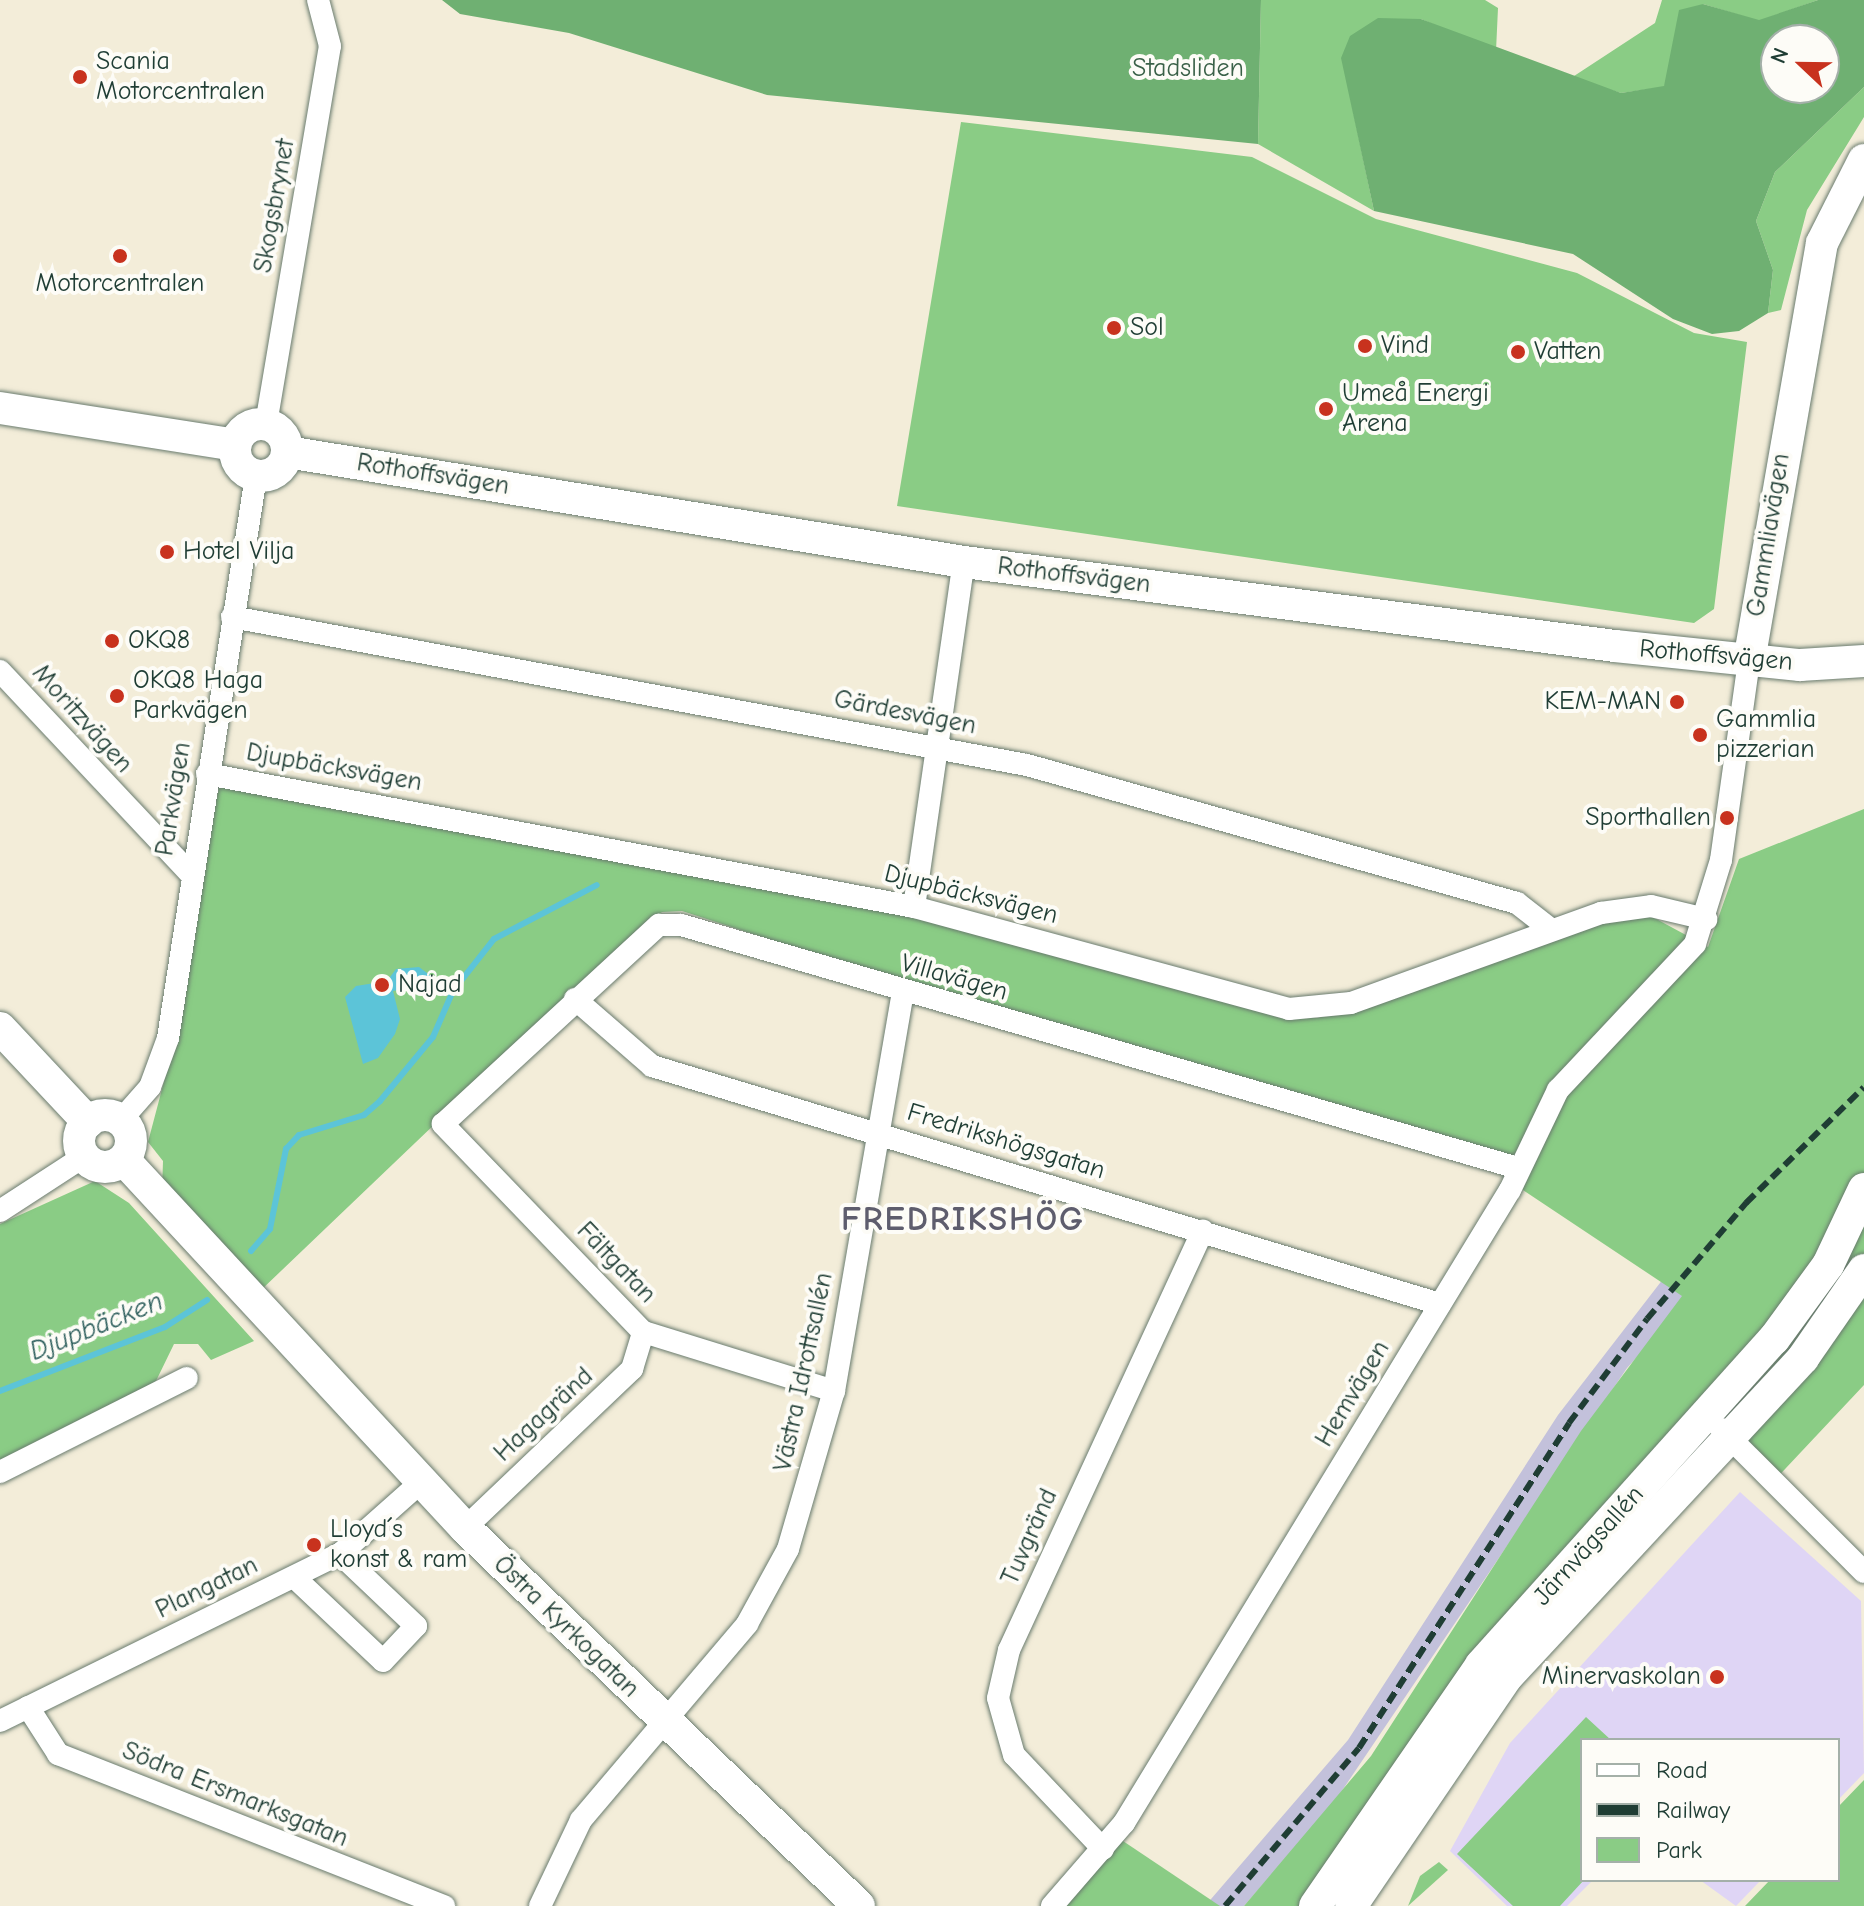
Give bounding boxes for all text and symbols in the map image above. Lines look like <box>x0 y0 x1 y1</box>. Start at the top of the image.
north arrow <box>1760 24 1840 104</box>
text: N <box>1765 44 1794 67</box>
place label: Scania Motorcentralen <box>96 46 265 108</box>
park label: Stadsliden <box>1132 53 1244 85</box>
marker: Scania Motorcentralen <box>71 68 89 86</box>
street label: Skogsbrynet <box>248 137 302 275</box>
marker: Motorcentralen <box>111 247 129 265</box>
place label: Motorcentralen <box>36 268 204 300</box>
place label: Sol <box>1130 312 1164 344</box>
marker: Sol <box>1105 319 1123 337</box>
place label: Vind <box>1381 330 1429 362</box>
place label: Vatten <box>1534 336 1601 368</box>
marker: Vind <box>1356 337 1374 355</box>
marker: Vatten <box>1509 343 1527 361</box>
place label: Umeå Energi Arena <box>1342 378 1489 440</box>
marker: Umeå Energi Arena <box>1317 400 1335 418</box>
street label: Rothoffsvägen <box>355 448 511 502</box>
street label: Gammliavägen <box>1741 451 1797 619</box>
place label: Hotel Vilja <box>183 536 294 568</box>
marker: Hotel Vilja <box>158 543 176 561</box>
street label: Rothoffsvägen <box>996 551 1152 601</box>
place label: OKQ8 <box>128 625 190 657</box>
marker: OKQ8 <box>103 632 121 650</box>
street label: Rothoffsvägen <box>1638 634 1794 678</box>
street label: Moritzvägen <box>25 658 139 780</box>
place label: OKQ8 Haga Parkvägen <box>133 665 263 726</box>
street label: Gärdesvägen <box>831 684 979 742</box>
place label: KEM-MAN <box>1545 686 1661 718</box>
marker: OKQ8 Haga Parkvägen <box>108 687 126 705</box>
marker: KEM-MAN <box>1668 693 1686 711</box>
place label: Gammlia pizzerian <box>1716 704 1816 766</box>
marker: Gammlia pizzerian <box>1691 726 1709 744</box>
street label: Djupbäcksvägen <box>244 737 424 799</box>
street label: Parkvägen <box>150 740 198 858</box>
place label: Sporthallen <box>1585 802 1711 834</box>
marker: Sporthallen <box>1718 809 1736 827</box>
street label: Djupbäcksvägen <box>881 858 1061 932</box>
street label: Villavägen <box>897 948 1011 1008</box>
place label: Najad <box>398 969 462 1001</box>
marker: Najad <box>373 976 391 994</box>
street label: Fredrikshögsgatan <box>903 1097 1109 1187</box>
district label: FREDRIKSHÖG <box>841 1200 1085 1240</box>
street label: Fältgatan <box>570 1216 662 1310</box>
street label: Västra Idrottsallén <box>768 1270 840 1474</box>
water label: Djupbäcken <box>24 1284 168 1368</box>
street label: Hemvägen <box>1309 1335 1397 1453</box>
street label: Hagagränd <box>488 1361 600 1469</box>
street label: Järnvägsallén <box>1527 1480 1651 1612</box>
street label: Tuvgränd <box>995 1484 1065 1590</box>
place label: Lloyd´s konst & ram <box>330 1514 467 1576</box>
marker: Lloyd´s konst & ram <box>305 1536 323 1554</box>
street label: Östra Kyrkogatan <box>487 1549 645 1705</box>
street label: Plangatan <box>151 1550 263 1626</box>
place label: Minervaskolan <box>1542 1661 1701 1693</box>
marker: Minervaskolan <box>1708 1668 1726 1686</box>
street label: Södra Ersmarksgatan <box>117 1735 353 1855</box>
legend <box>1580 1738 1840 1882</box>
text: Road <box>1656 1756 1708 1784</box>
text: Railway <box>1656 1796 1730 1824</box>
text: Park <box>1656 1836 1702 1864</box>

